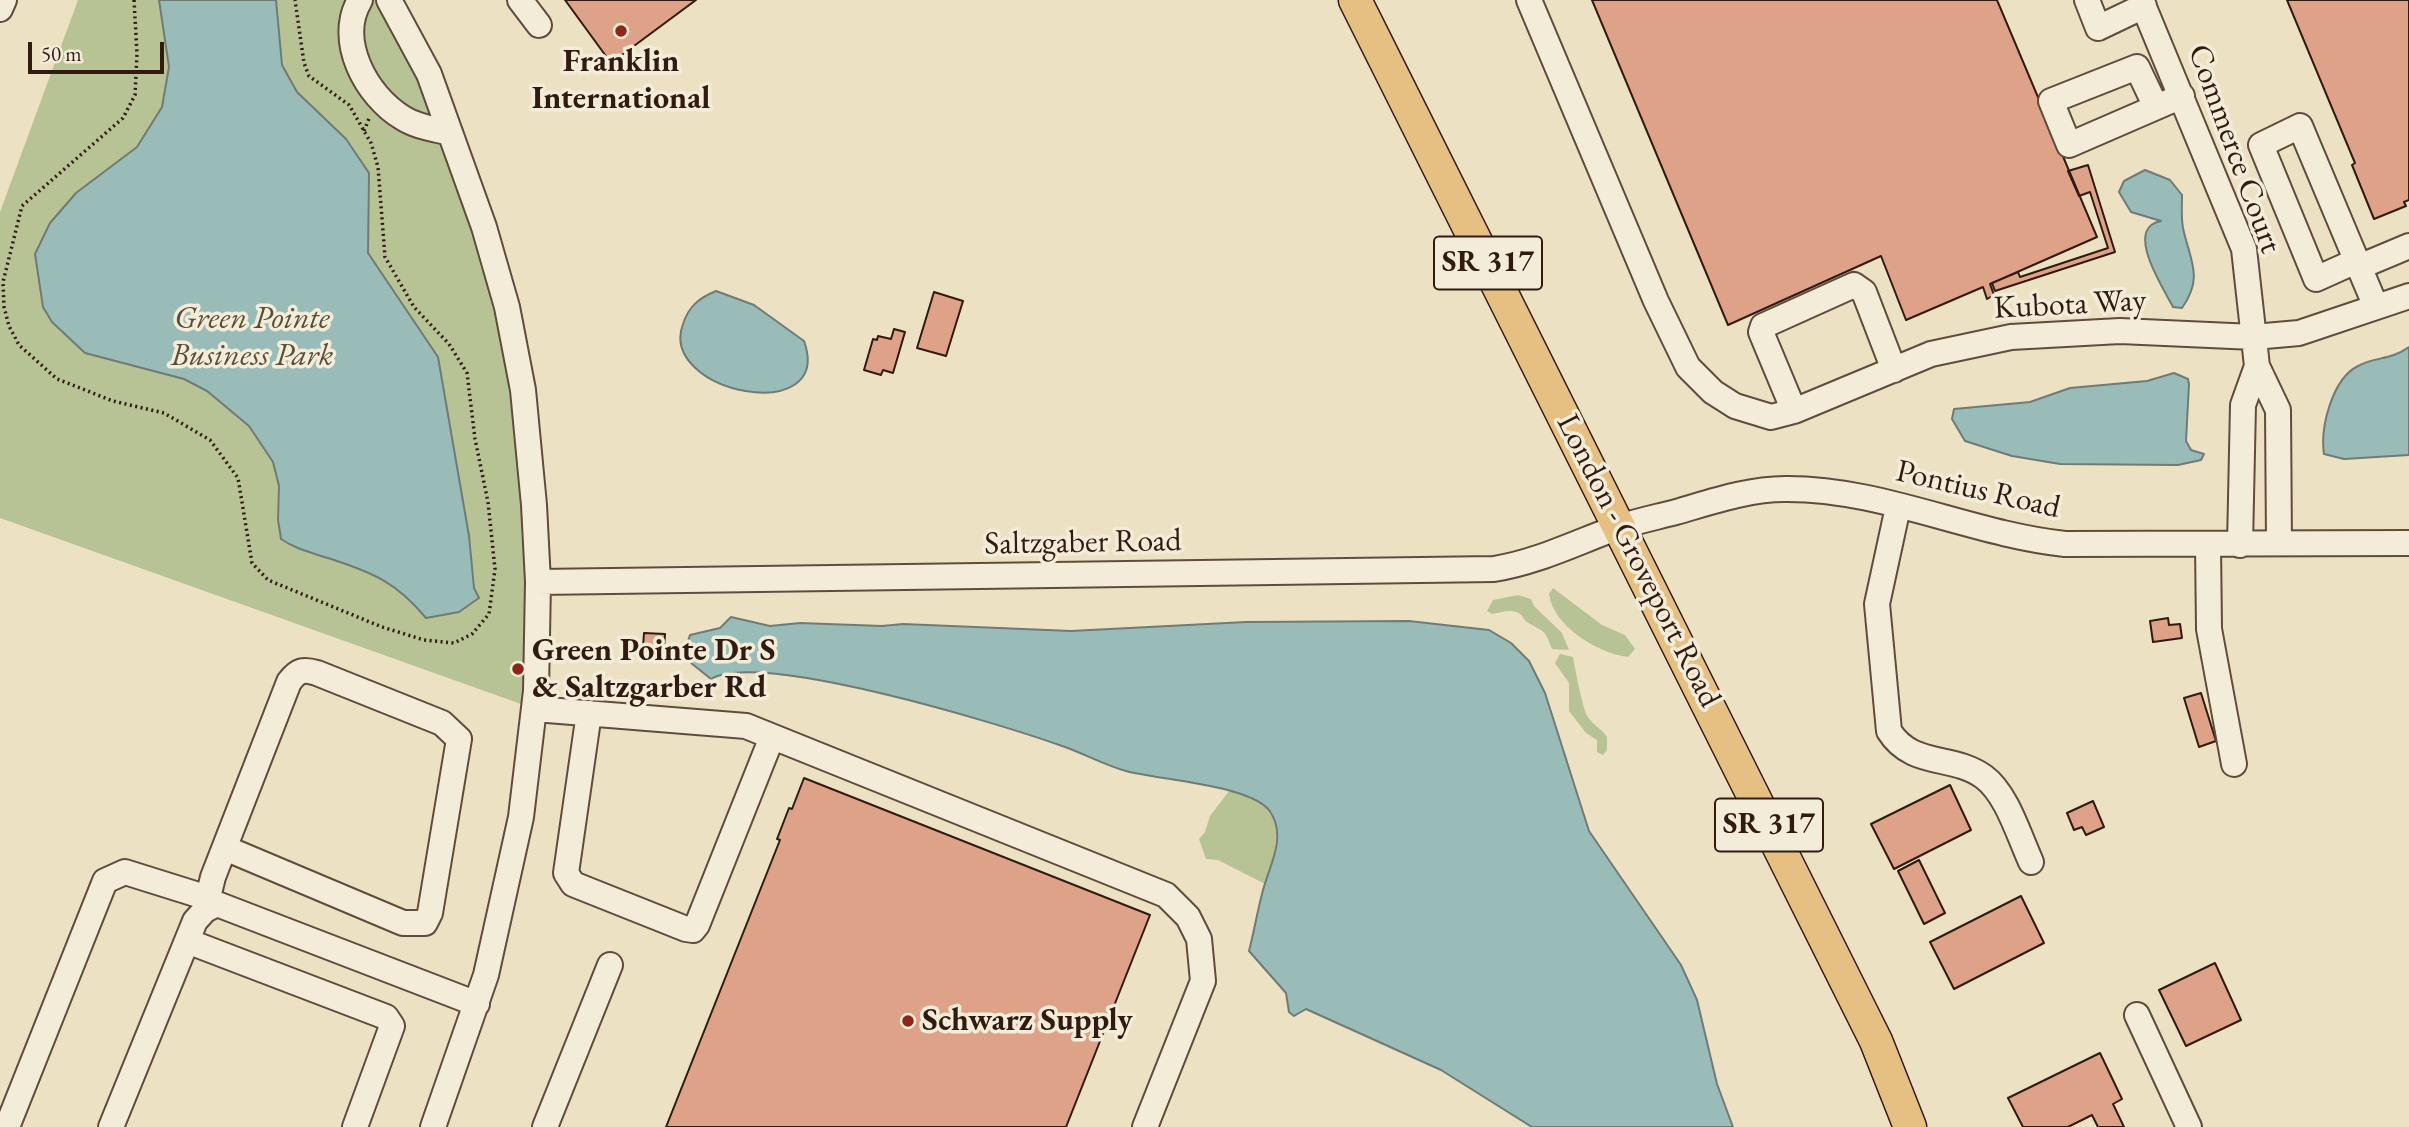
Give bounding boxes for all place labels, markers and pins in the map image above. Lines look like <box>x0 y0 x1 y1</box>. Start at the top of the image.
marker: Franklin International <box>613 23 629 39</box>
place label: Franklin International <box>532 43 710 118</box>
place label: Green Pointe Dr S & Saltzgarber Rd <box>532 632 775 707</box>
marker: Green Pointe Dr S & Saltzgarber Rd <box>510 661 526 677</box>
place label: Schwarz Supply <box>922 1002 1133 1040</box>
marker: Schwarz Supply <box>900 1013 916 1029</box>

